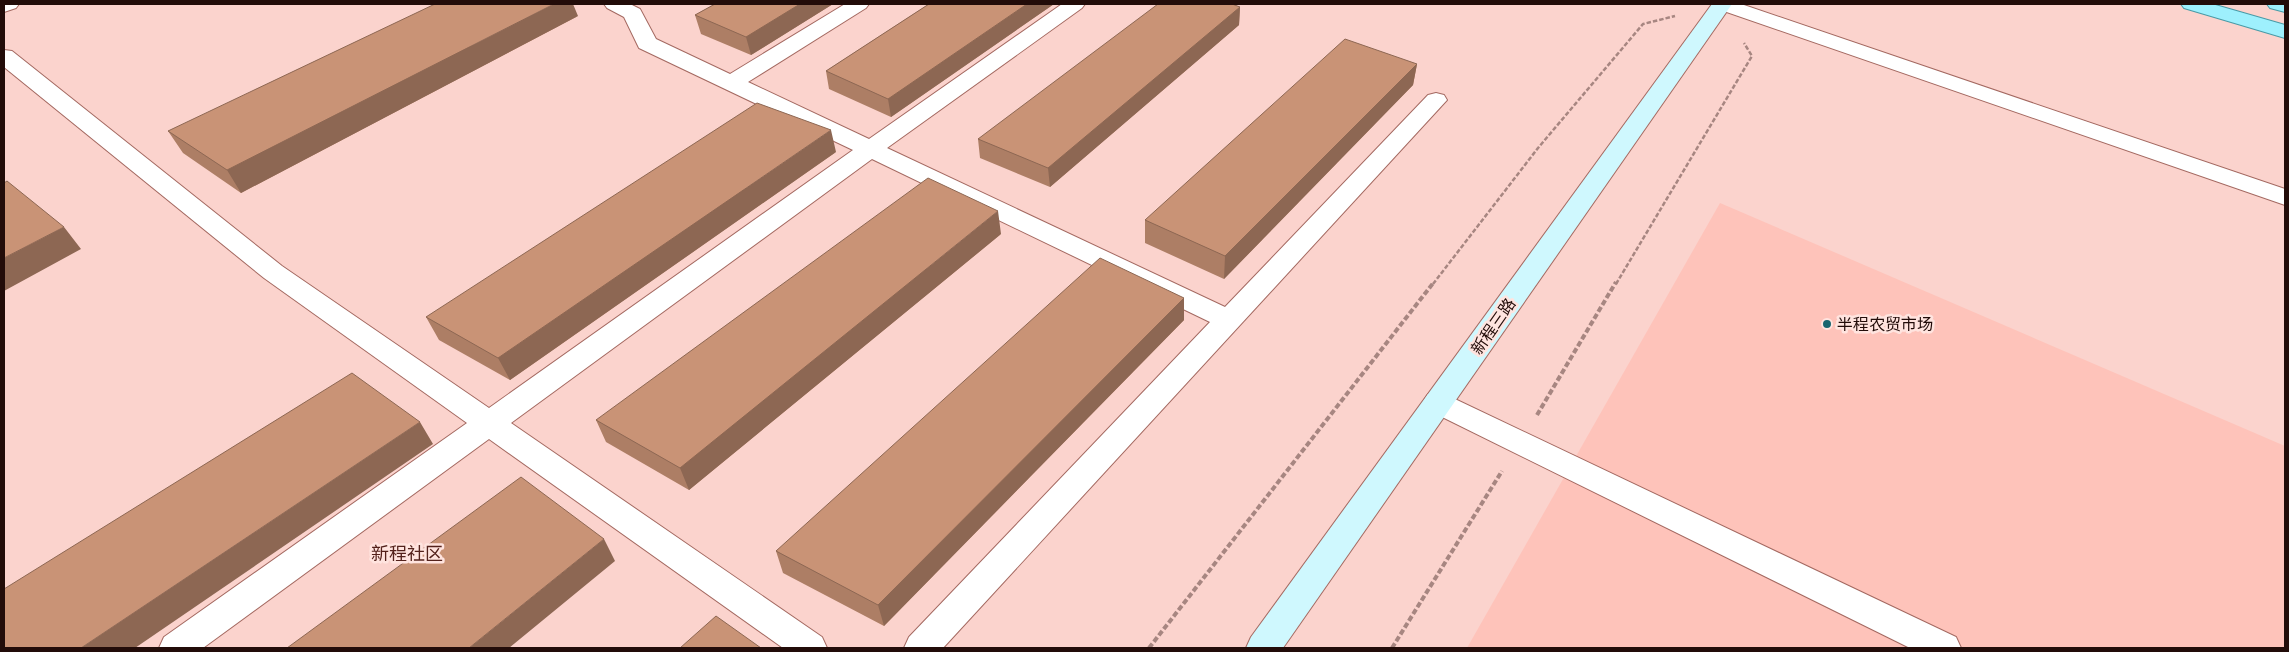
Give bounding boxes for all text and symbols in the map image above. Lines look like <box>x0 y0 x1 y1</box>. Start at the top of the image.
street label: 新程三路 <box>1467 295 1520 358</box>
place label: 半程农贸市场 <box>1837 315 1933 334</box>
marker: 半程农贸市场 <box>1821 318 1833 330</box>
district label: 新程社区 <box>371 543 443 565</box>

